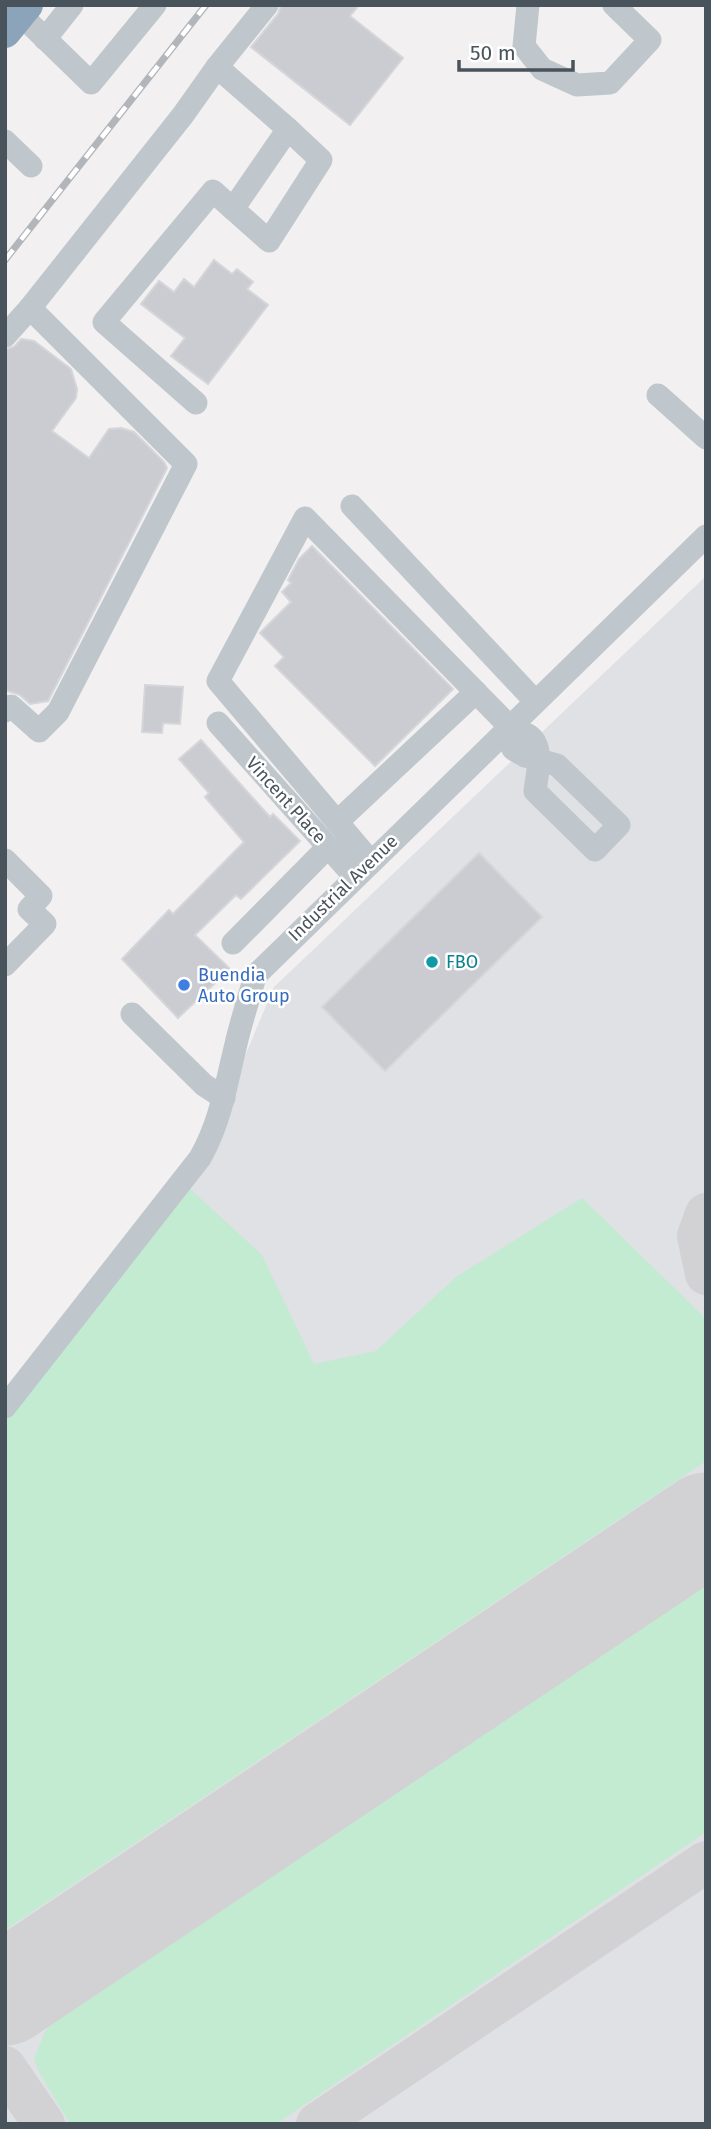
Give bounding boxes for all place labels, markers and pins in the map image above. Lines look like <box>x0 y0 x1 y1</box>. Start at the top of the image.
place label: FBO <box>446 951 478 973</box>
marker: FBO <box>424 954 440 970</box>
place label: Buendia Auto Group <box>198 964 290 1007</box>
marker: Buendia Auto Group <box>176 977 192 993</box>

